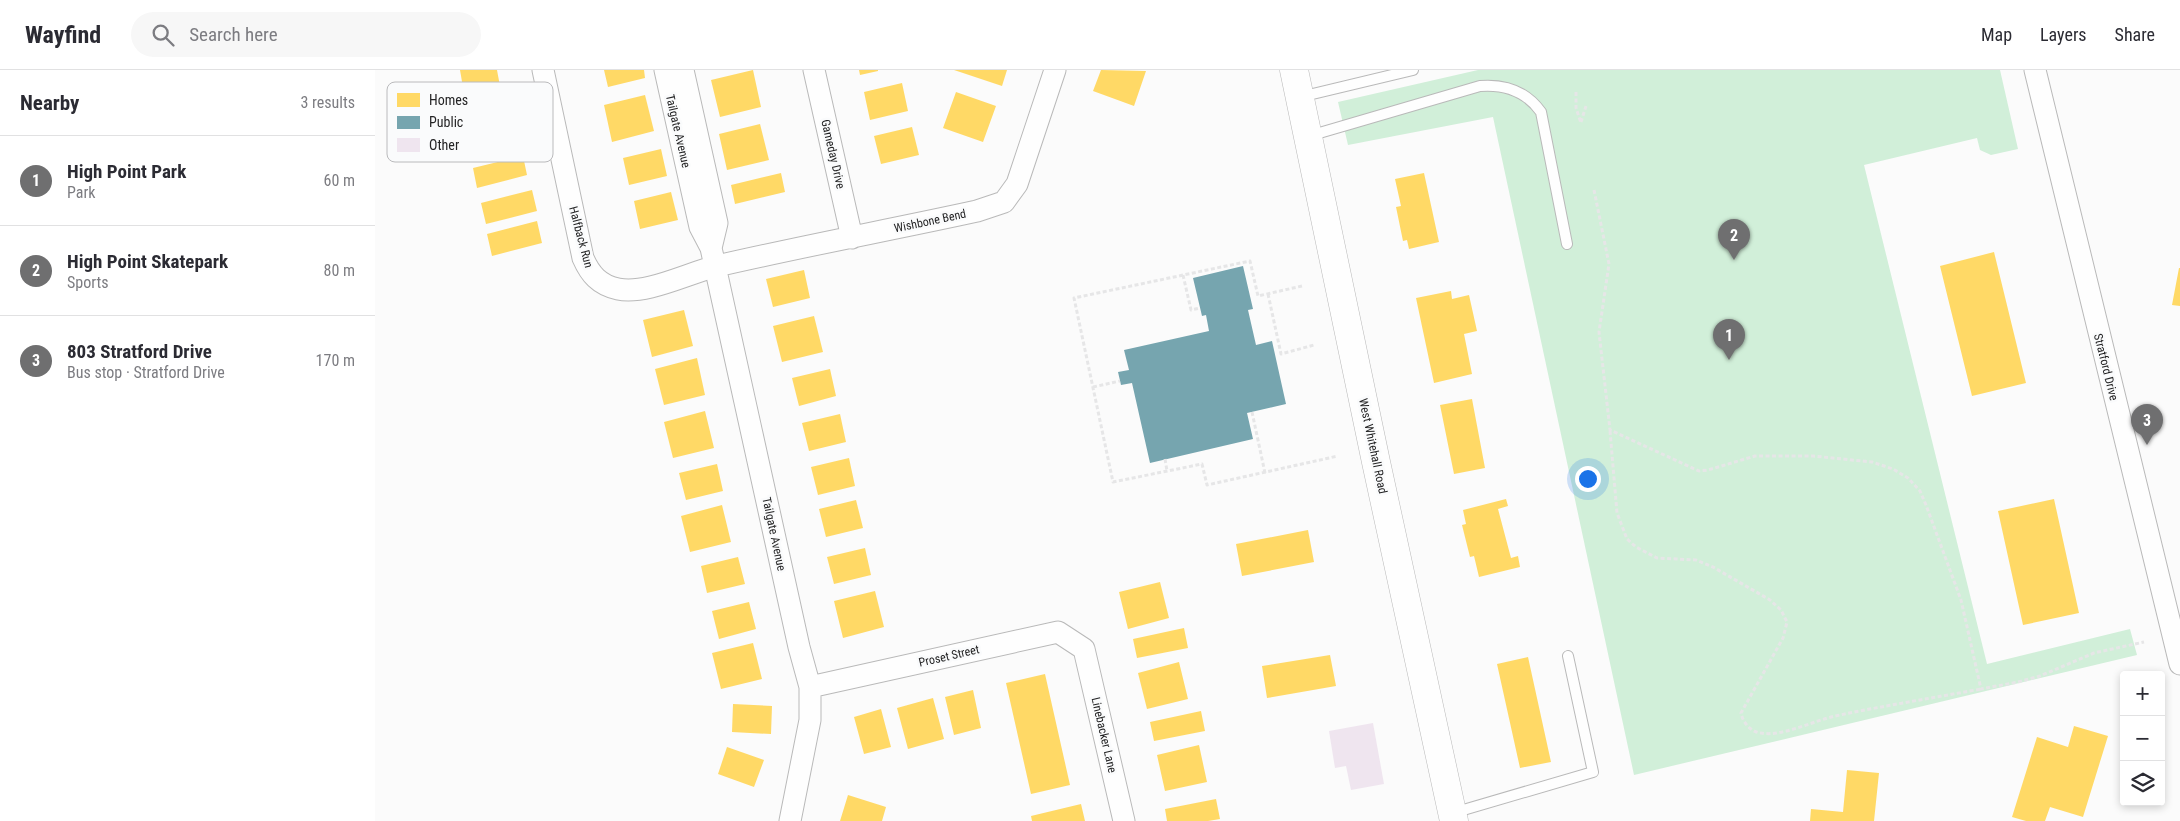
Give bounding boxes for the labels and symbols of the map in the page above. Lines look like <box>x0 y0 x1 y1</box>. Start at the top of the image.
legend <box>387 82 553 162</box>
text: Homes <box>429 92 468 108</box>
street label: Tailgate Avenue <box>663 93 693 169</box>
text: Public <box>429 114 463 130</box>
street label: Gameday Drive <box>818 118 848 190</box>
text: Other <box>429 137 459 153</box>
street label: Halfback Run <box>566 205 596 269</box>
street label: Wishbone Bend <box>893 207 967 235</box>
pin: 2 <box>1718 219 1750 260</box>
pin: 1 <box>1713 319 1745 360</box>
street label: Stratford Drive <box>2091 332 2121 402</box>
street label: West Whitehall Road <box>1356 397 1390 495</box>
pin: 3 <box>2131 404 2163 445</box>
your location <box>1575 466 1601 492</box>
street label: Tailgate Avenue <box>759 496 789 572</box>
street label: Proset Street <box>917 642 981 670</box>
street label: Linebacker Lane <box>1088 696 1120 775</box>

